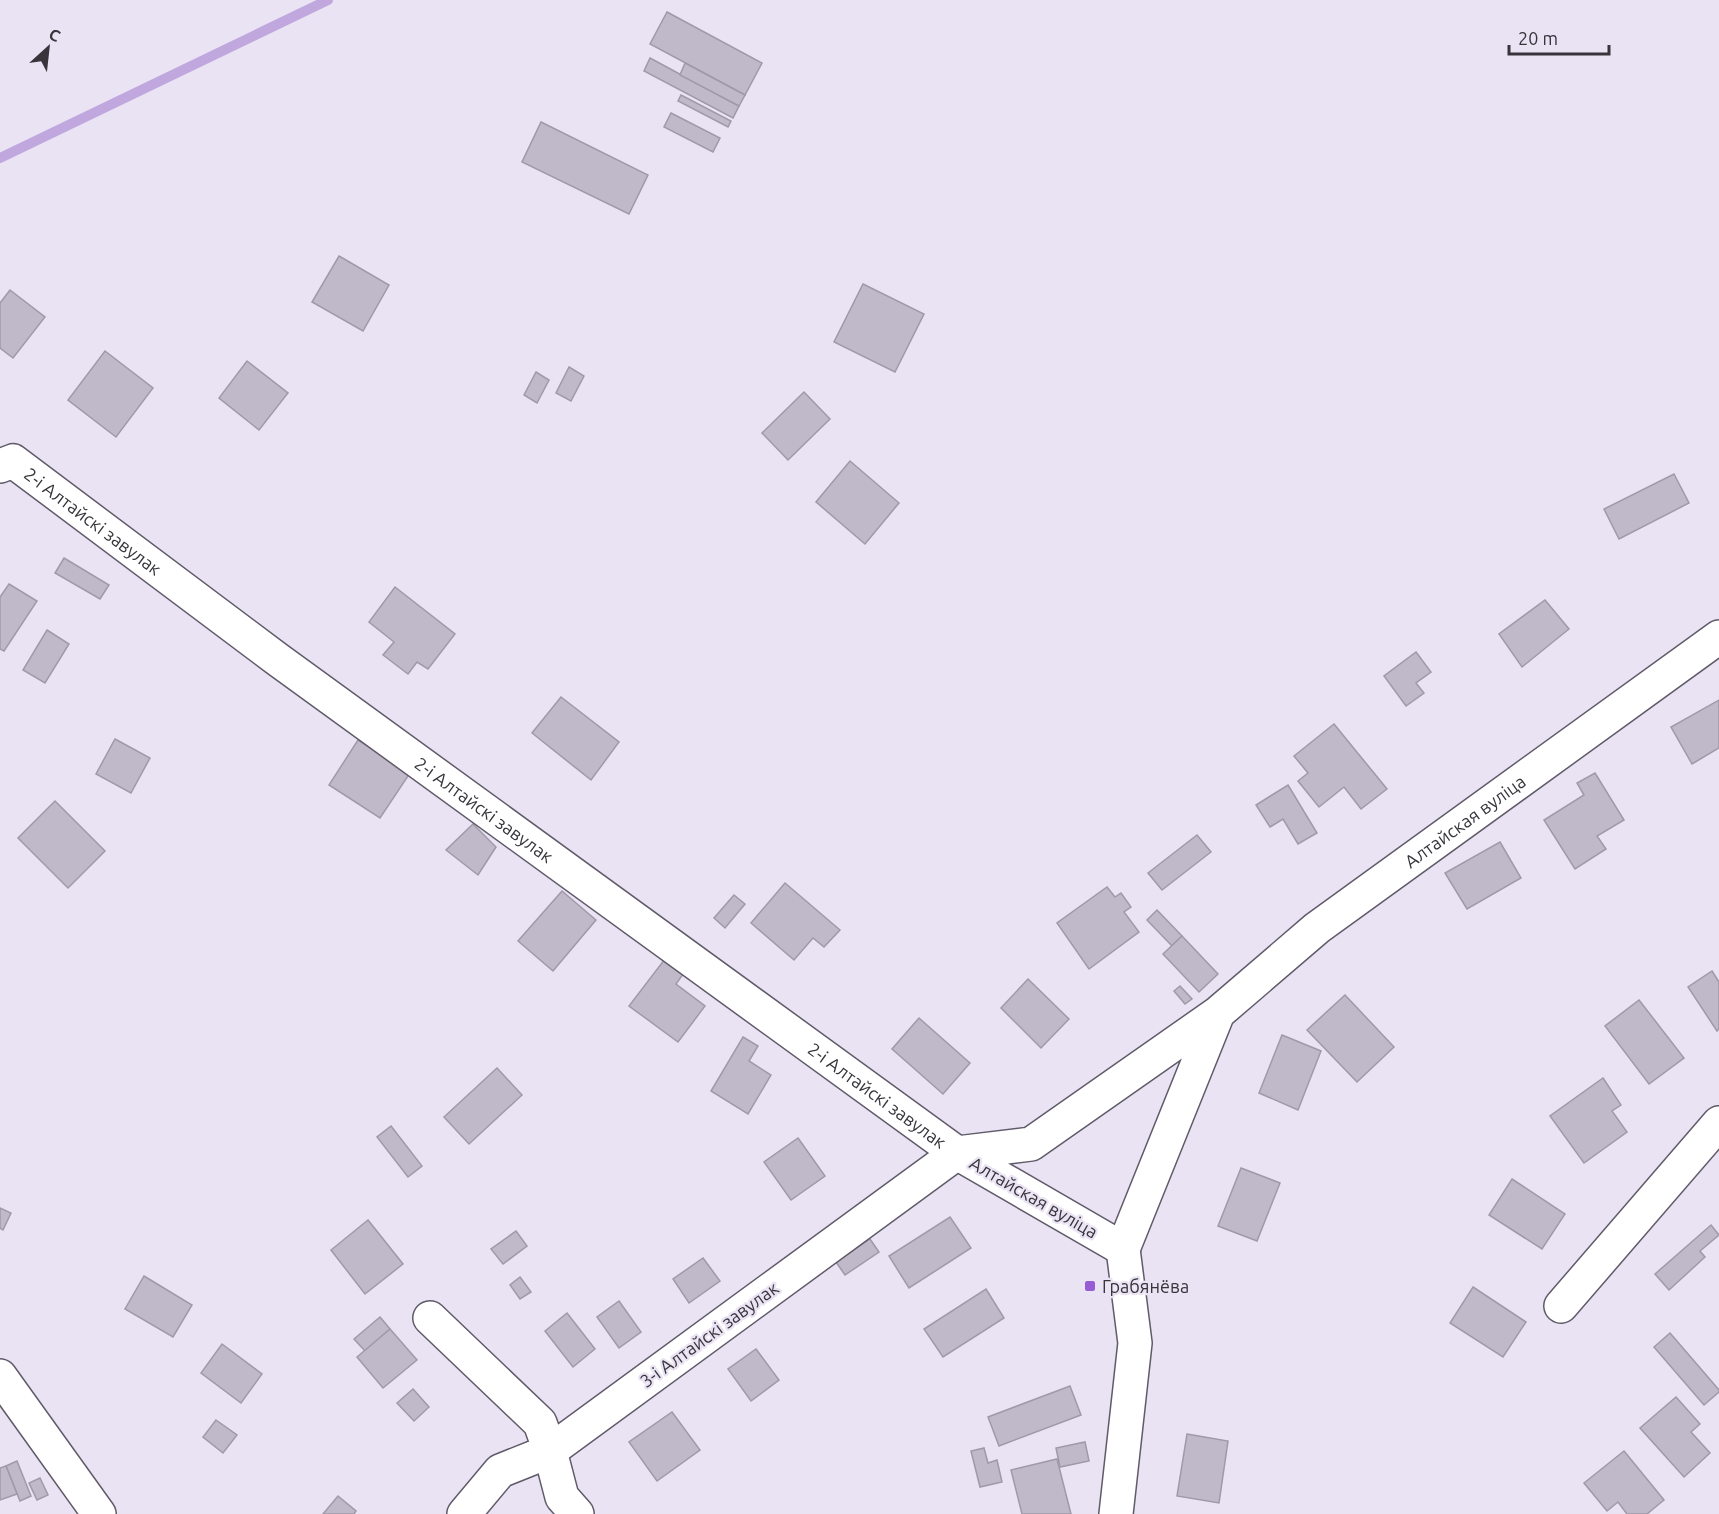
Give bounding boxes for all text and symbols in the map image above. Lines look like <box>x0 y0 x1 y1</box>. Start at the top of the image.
north arrow <box>18 18 78 78</box>
scale bar <box>1509 18 1610 56</box>
text: С <box>46 24 63 45</box>
text: 20 m <box>1518 28 1558 48</box>
street label: 2-і Алтайскі завулак <box>21 463 165 579</box>
street label: 2-і Алтайскі завулак <box>411 753 557 866</box>
street label: Алтайская вуліца <box>1401 771 1529 871</box>
street label: 2-і Алтайскі завулак <box>804 1038 950 1152</box>
street label: Алтайская вуліца <box>967 1152 1101 1242</box>
place label: Грабянёва <box>1102 1276 1189 1296</box>
street label: 3-і Алтайскі завулак <box>636 1277 782 1391</box>
marker: Грабянёва <box>1083 1279 1097 1293</box>

